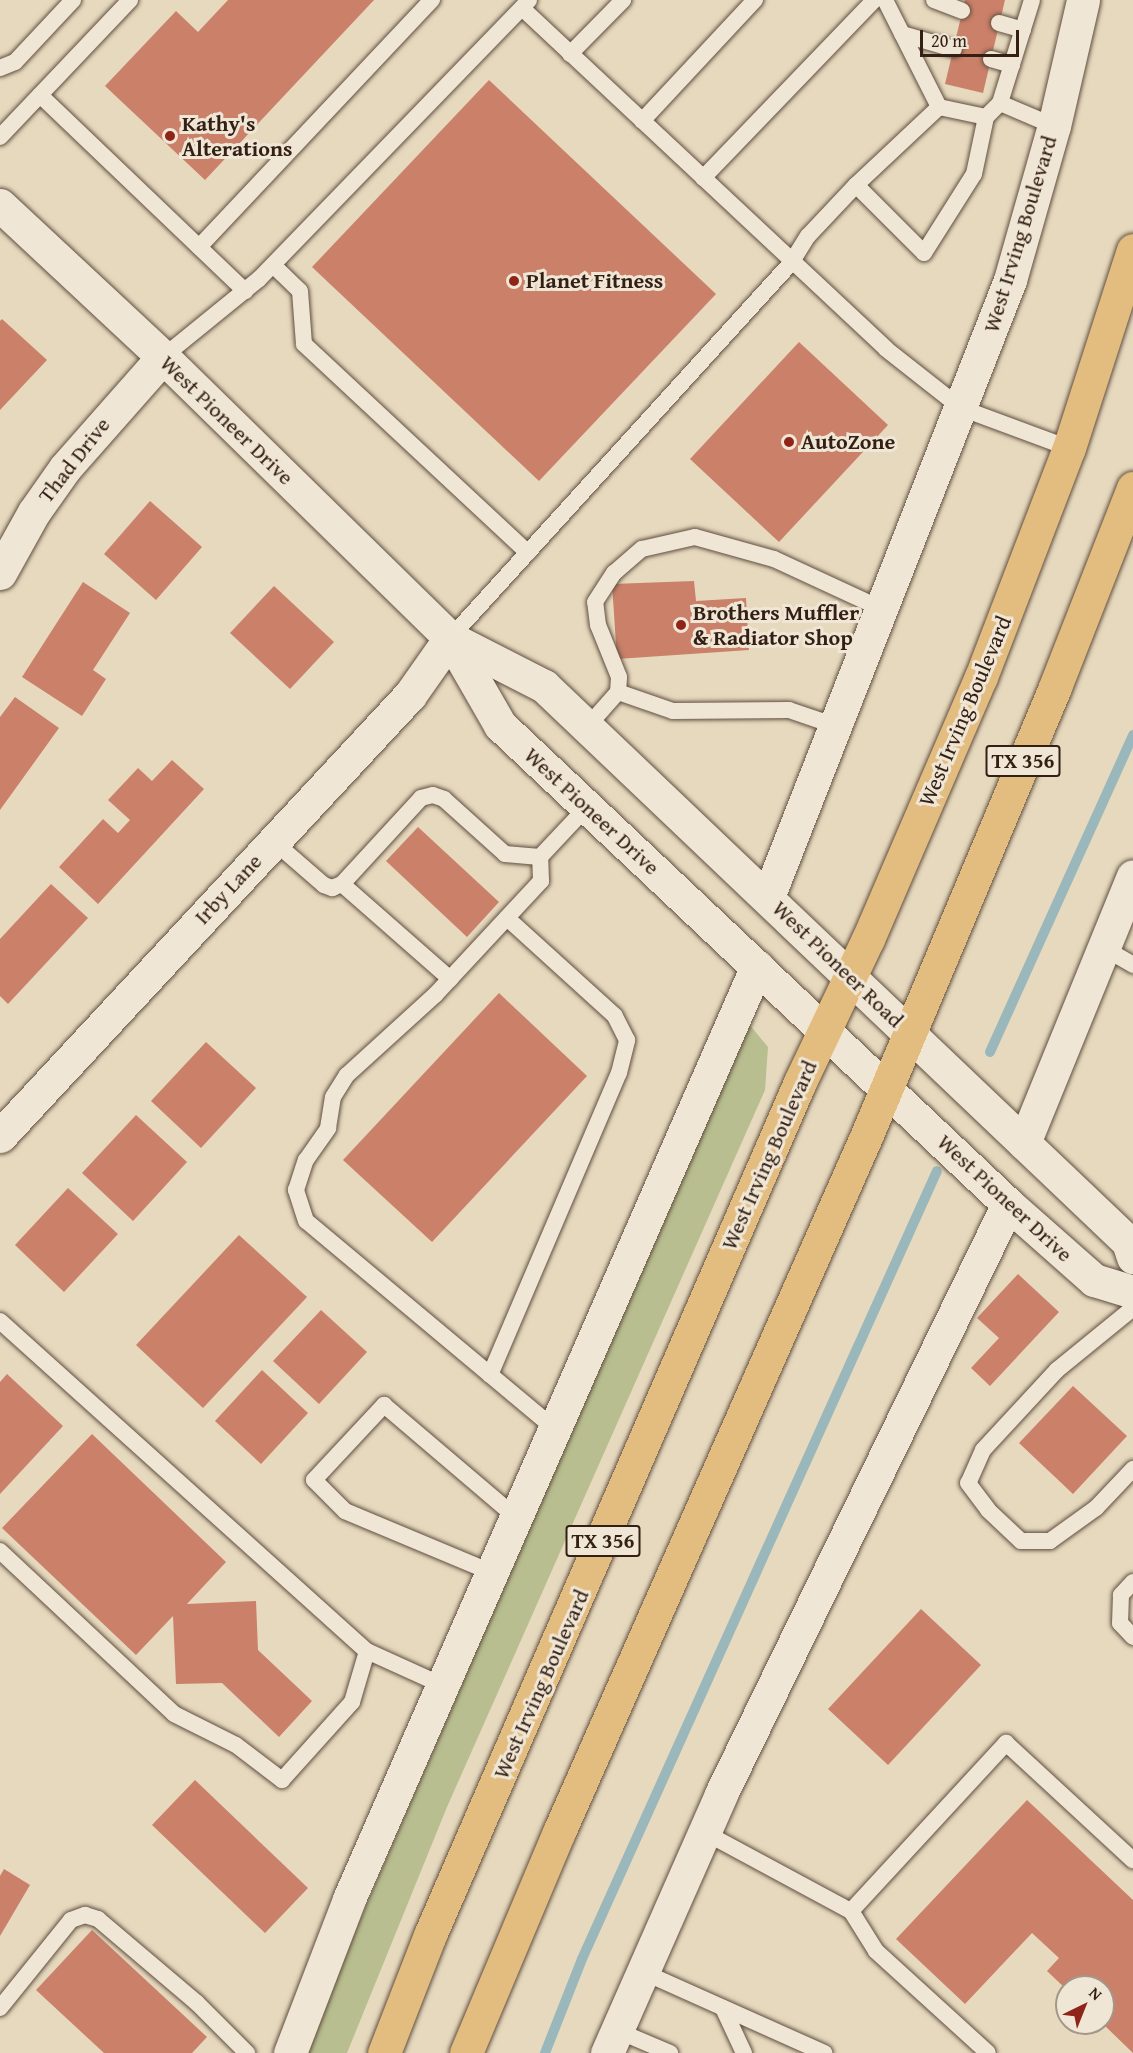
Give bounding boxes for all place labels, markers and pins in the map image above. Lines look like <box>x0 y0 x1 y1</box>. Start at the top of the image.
place label: Kathy's Alterations <box>182 110 292 162</box>
marker: Kathy's Alterations <box>163 129 177 143</box>
place label: Planet Fitness <box>526 268 663 294</box>
marker: Planet Fitness <box>507 274 521 288</box>
place label: AutoZone <box>801 429 895 455</box>
marker: AutoZone <box>782 435 796 449</box>
place label: Brothers Muffler & Radiator Shop <box>693 599 859 650</box>
marker: Brothers Muffler & Radiator Shop <box>674 618 688 632</box>

